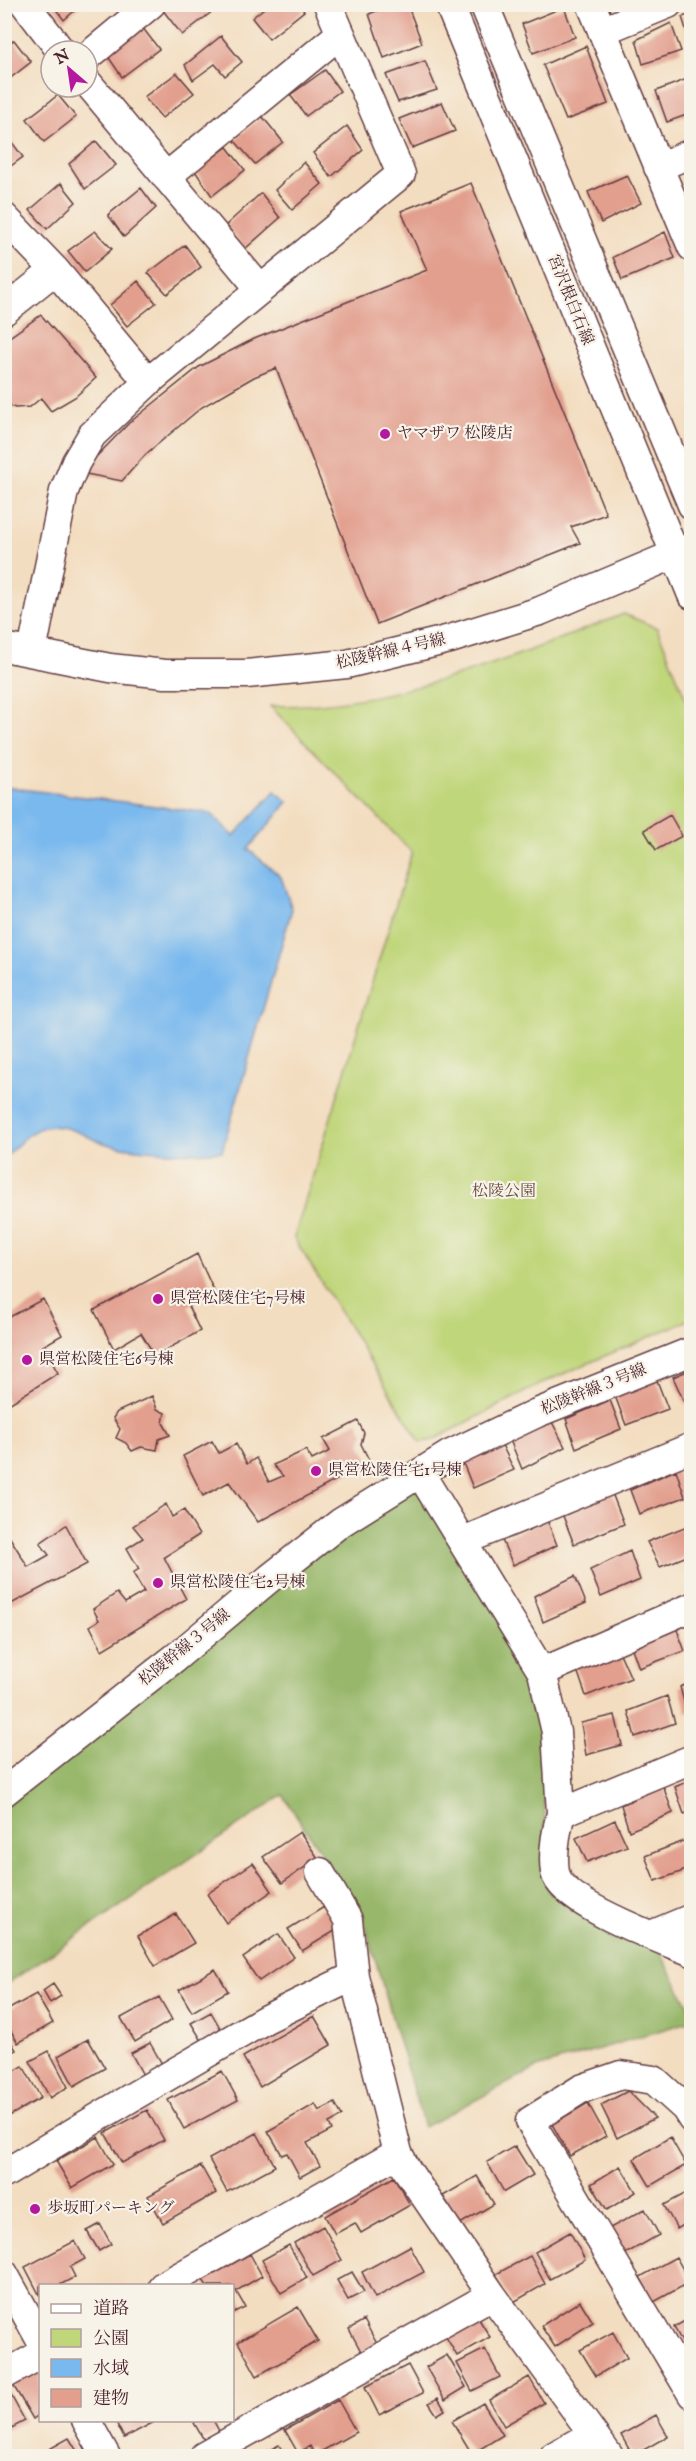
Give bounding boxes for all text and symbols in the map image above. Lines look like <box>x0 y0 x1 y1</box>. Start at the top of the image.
north arrow <box>39 39 99 99</box>
text: N <box>51 45 74 70</box>
street label: 宮沢根白石線 <box>543 252 597 348</box>
place label: ヤマザワ 松陵店 <box>397 424 513 444</box>
marker: ヤマザワ 松陵店 <box>378 427 392 441</box>
street label: 松陵幹線４号線 <box>334 630 448 674</box>
park label: 松陵公園 <box>472 1182 536 1202</box>
place label: 県営松陵住宅7号棟 <box>170 1289 306 1309</box>
marker: 県営松陵住宅7号棟 <box>151 1292 165 1306</box>
place label: 県営松陵住宅6号棟 <box>39 1350 174 1370</box>
marker: 県営松陵住宅6号棟 <box>20 1353 34 1367</box>
street label: 松陵幹線３号線 <box>538 1360 650 1420</box>
place label: 県営松陵住宅1号棟 <box>328 1461 462 1481</box>
marker: 県営松陵住宅1号棟 <box>309 1464 323 1478</box>
place label: 県営松陵住宅2号棟 <box>170 1573 306 1593</box>
marker: 県営松陵住宅2号棟 <box>151 1576 165 1590</box>
street label: 松陵幹線３号線 <box>135 1605 235 1691</box>
place label: 歩坂町パーキング <box>47 2199 175 2219</box>
marker: 歩坂町パーキング <box>28 2202 42 2216</box>
legend <box>39 2284 234 2422</box>
text: 道路 <box>93 2298 129 2321</box>
text: 公園 <box>93 2328 129 2351</box>
text: 水域 <box>93 2358 129 2381</box>
text: 建物 <box>93 2388 129 2411</box>

